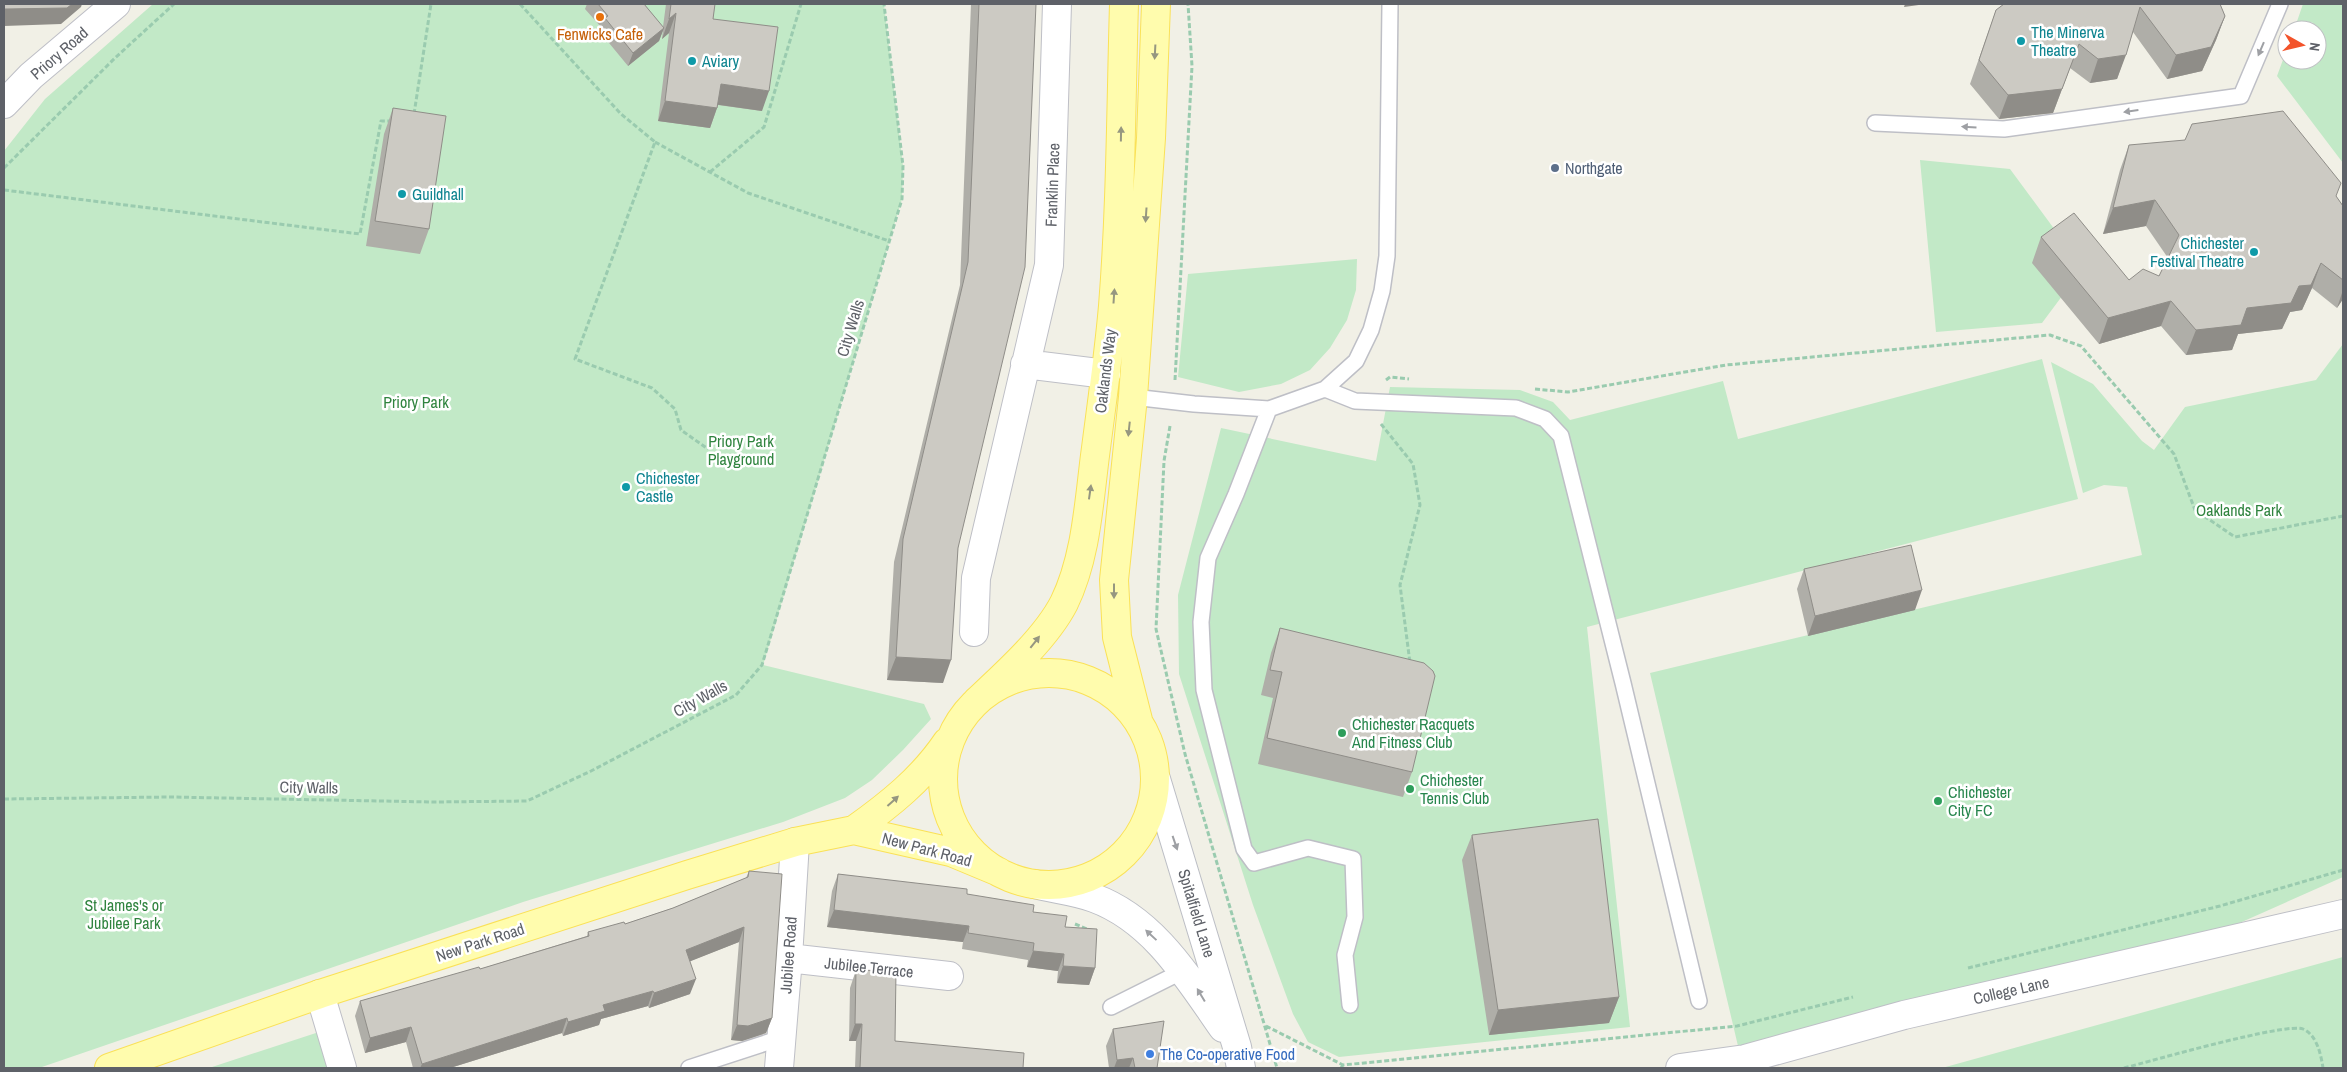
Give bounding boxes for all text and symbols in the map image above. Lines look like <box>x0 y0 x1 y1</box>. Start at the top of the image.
marker: Fenwicks Cafe <box>594 11 606 23</box>
north arrow <box>2277 20 2327 70</box>
place label: The Minerva Theatre <box>2031 21 2105 61</box>
street label: Priory Road <box>25 22 93 84</box>
place label: Fenwicks Cafe <box>557 23 643 45</box>
marker: The Minerva Theatre <box>2015 35 2027 47</box>
text: N <box>2305 41 2324 52</box>
one-way arrow <box>2256 42 2264 56</box>
one-way arrow <box>1151 45 1159 61</box>
place label: Aviary <box>701 50 739 72</box>
marker: Aviary <box>686 55 698 67</box>
one-way arrow <box>2122 107 2138 115</box>
one-way arrow <box>1961 123 1977 131</box>
one-way arrow <box>1117 125 1125 141</box>
street label: Franklin Place <box>1040 143 1064 227</box>
place label: Northgate <box>1565 157 1623 179</box>
marker: Northgate <box>1549 162 1561 174</box>
place label: Guildhall <box>412 183 464 205</box>
marker: Guildhall <box>396 188 408 200</box>
one-way arrow <box>1141 207 1149 223</box>
place label: Chichester Festival Theatre <box>2150 232 2245 272</box>
marker: Chichester Festival Theatre <box>2248 246 2260 258</box>
one-way arrow <box>1110 288 1118 304</box>
street label: City Walls <box>831 297 869 359</box>
street label: Oaklands Way <box>1089 327 1121 414</box>
park label: Priory Park <box>383 391 449 413</box>
one-way arrow <box>1125 421 1133 437</box>
park label: Priory Park Playground <box>708 430 774 470</box>
place label: Chichester Castle <box>636 467 700 507</box>
marker: Chichester Castle <box>620 481 632 493</box>
one-way arrow <box>1086 484 1094 500</box>
park label: Oaklands Park <box>2196 499 2282 521</box>
one-way arrow <box>1110 583 1118 599</box>
one-way arrow <box>1030 636 1041 649</box>
street label: City Walls <box>669 674 731 722</box>
place label: Chichester Racquets And Fitness Club <box>1351 713 1475 753</box>
marker: Chichester Racquets And Fitness Club <box>1336 727 1348 739</box>
place label: Chichester Tennis Club <box>1420 769 1489 809</box>
street label: City Walls <box>280 775 338 799</box>
place label: Chichester City FC <box>1948 781 2012 821</box>
marker: Chichester Tennis Club <box>1404 783 1416 795</box>
one-way arrow <box>887 795 899 807</box>
marker: Chichester City FC <box>1932 795 1944 807</box>
street label: New Park Road <box>880 826 974 872</box>
one-way arrow <box>1172 835 1179 850</box>
street label: Spitalfield Lane <box>1173 866 1221 960</box>
park label: St James's or Jubilee Park <box>84 894 164 934</box>
street label: Jubilee Road <box>774 916 802 994</box>
street label: New Park Road <box>433 917 527 967</box>
one-way arrow <box>1145 929 1157 941</box>
street label: Jubilee Terrace <box>823 951 915 983</box>
street label: College Lane <box>1971 971 2051 1009</box>
one-way arrow <box>1196 988 1205 1001</box>
place label: The Co-operative Food <box>1160 1043 1295 1065</box>
marker: The Co-operative Food <box>1144 1048 1156 1060</box>

